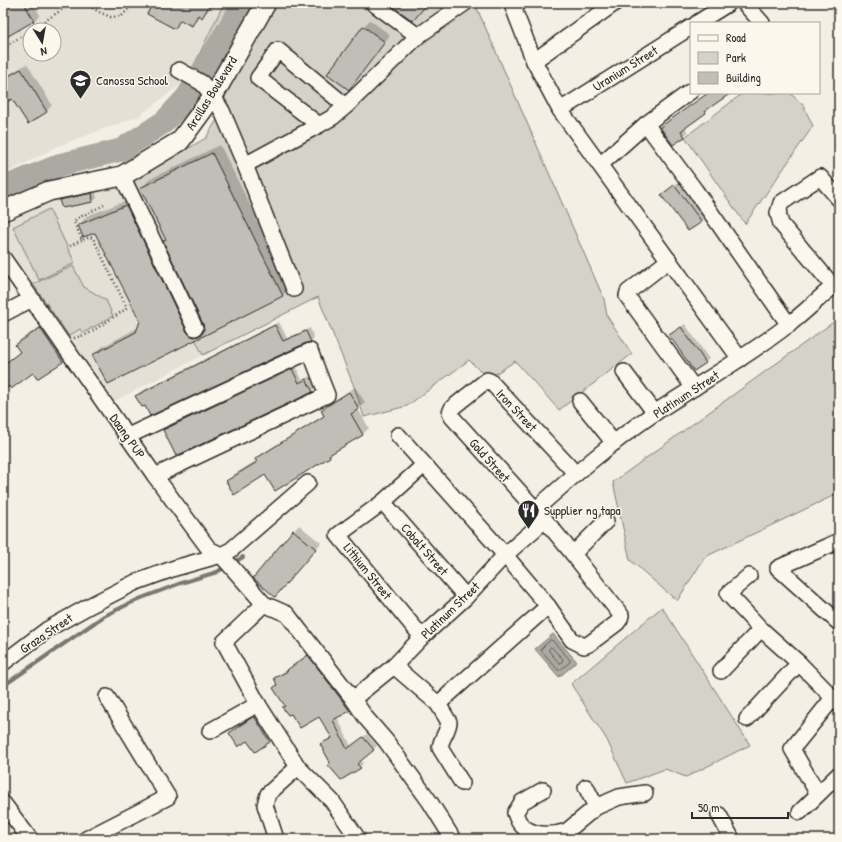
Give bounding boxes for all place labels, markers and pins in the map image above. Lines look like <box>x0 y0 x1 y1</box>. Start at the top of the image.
school or university icon: Canossa School <box>68 67 94 100</box>
place label: Canossa School <box>96 71 168 89</box>
restaurant icon: Supplier ng tapa <box>515 497 541 530</box>
place label: Supplier ng tapa <box>544 501 621 519</box>

